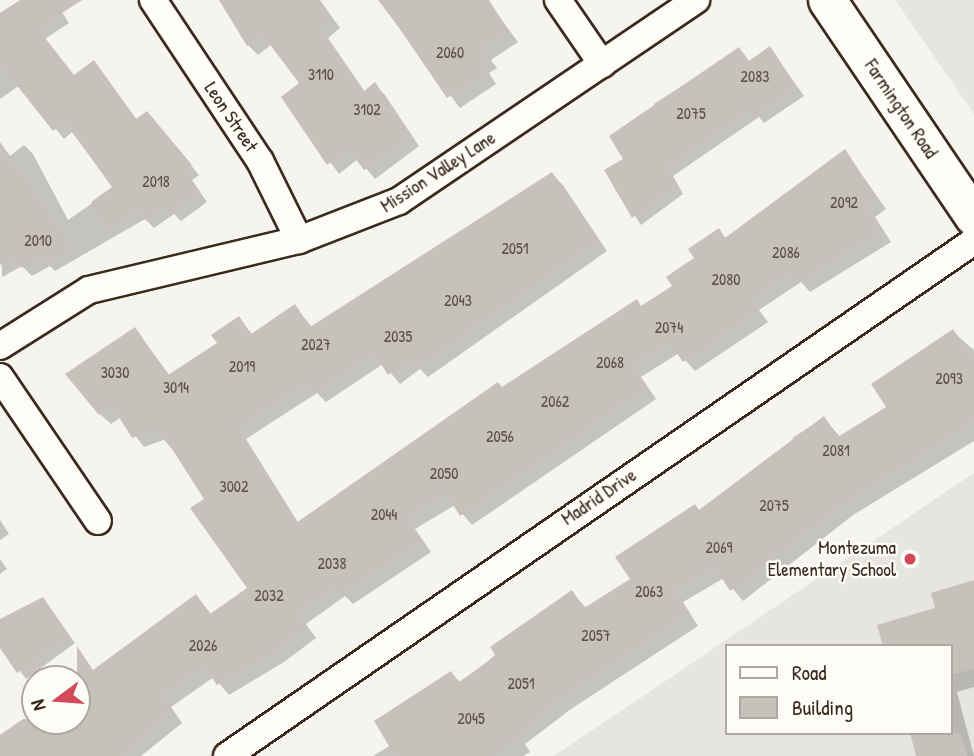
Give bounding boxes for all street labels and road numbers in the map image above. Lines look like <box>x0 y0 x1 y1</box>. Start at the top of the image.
street label: Farmington Road <box>860 55 942 163</box>
street label: Leon Street <box>199 78 263 156</box>
street label: Mission Valley Lane <box>376 126 500 218</box>
street label: Madrid Drive <box>557 464 641 530</box>

